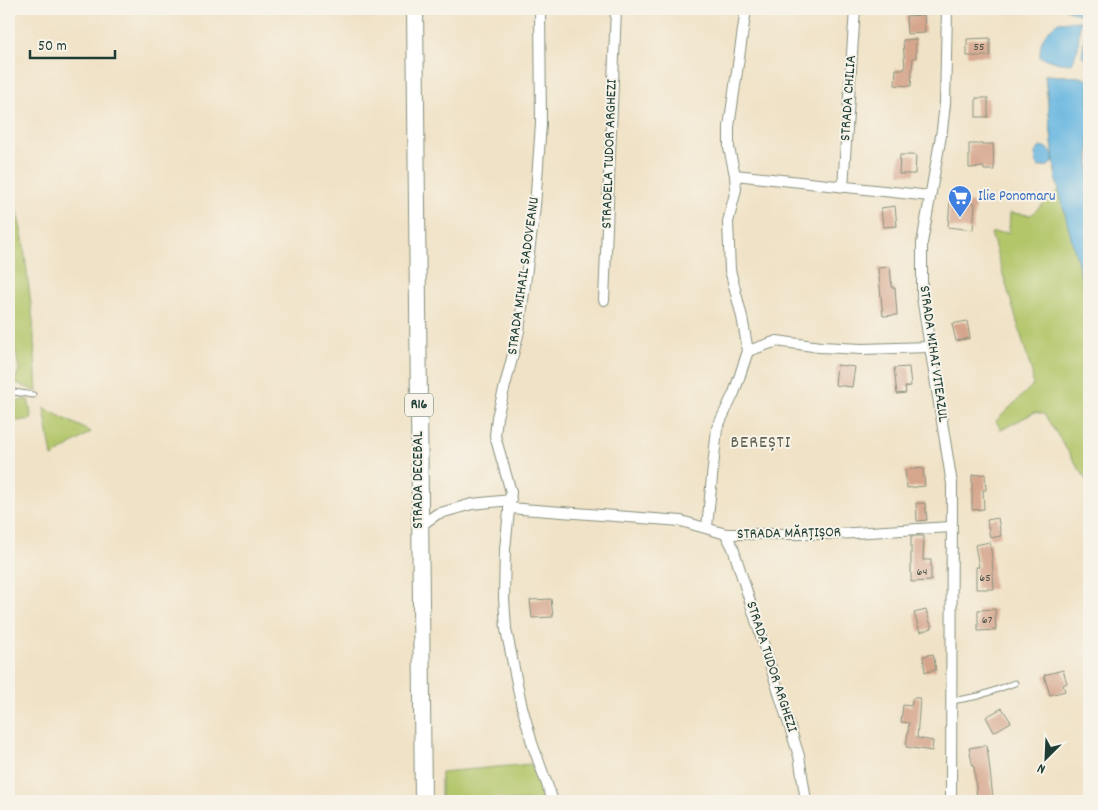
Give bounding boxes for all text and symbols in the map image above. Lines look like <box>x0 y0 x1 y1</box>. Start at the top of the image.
scale bar <box>30 28 115 60</box>
text: 50 m <box>38 36 67 58</box>
house number: 55 <box>973 39 985 56</box>
street label: STRADA CHILIA <box>835 54 863 142</box>
street label: STRADELA TUDOR ARGHEZI <box>596 79 624 229</box>
supermarket icon: Ilie Ponomaru <box>947 184 973 218</box>
place label: Ilie Ponomaru <box>978 186 1055 208</box>
street label: STRADA MIHAIL SADOVEANU <box>502 196 546 356</box>
street label: STRADA MIHAI VITEAZUL <box>913 284 953 424</box>
road number: R16 <box>405 394 433 416</box>
street label: STRADA DECEBAL <box>408 431 430 529</box>
district label: BEREȘTI <box>731 431 791 456</box>
street label: STRADA MĂRȚIȘOR <box>737 522 841 546</box>
house number: 64 <box>917 564 927 581</box>
house number: 65 <box>979 570 991 587</box>
street label: STRADA TUDOR ARGHEZI <box>739 599 803 736</box>
house number: 67 <box>982 612 993 629</box>
north arrow <box>1020 732 1070 782</box>
text: N <box>1034 757 1049 779</box>

